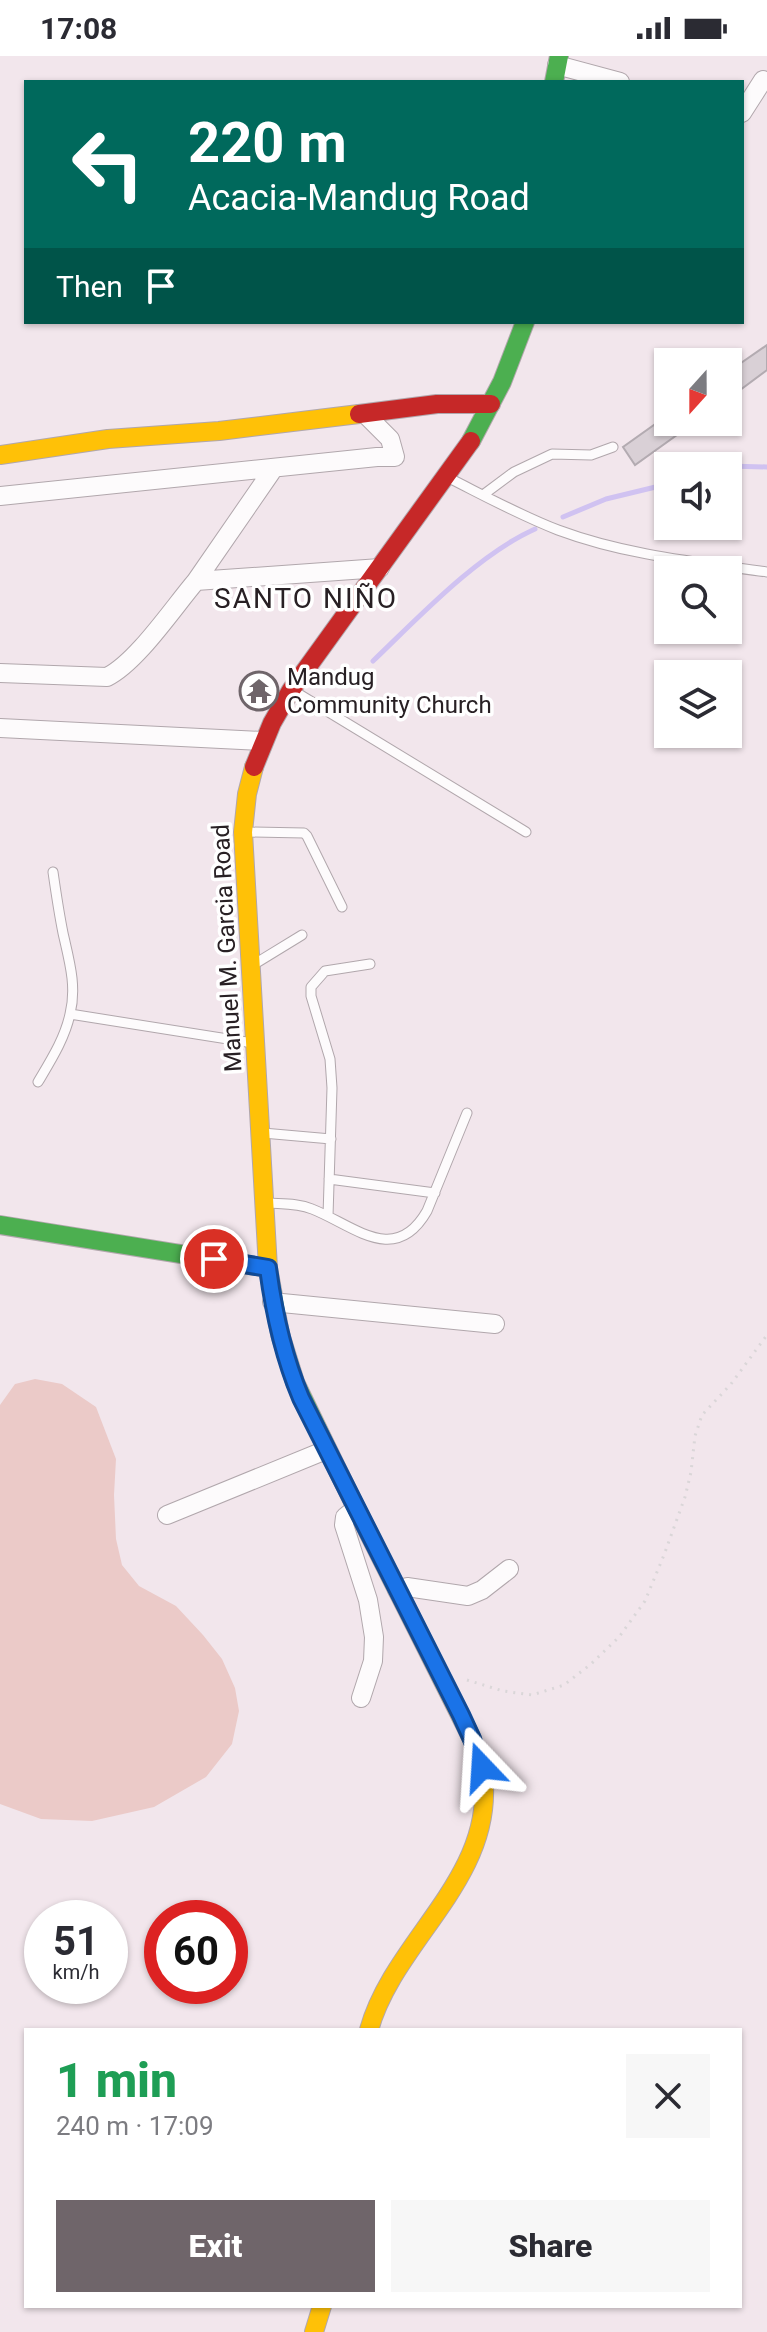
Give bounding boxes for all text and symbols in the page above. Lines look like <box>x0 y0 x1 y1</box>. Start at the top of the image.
text: 17:08 <box>40 11 117 46</box>
text: 220 m <box>188 110 347 176</box>
icon: left <box>56 112 160 216</box>
text: Acacia-Mandug Road <box>188 177 530 219</box>
icon: arrive <box>139 264 183 308</box>
text: Then <box>56 269 123 304</box>
north arrow <box>654 348 742 436</box>
map controls <box>654 348 742 748</box>
button: sound <box>654 452 742 540</box>
button: search <box>654 556 742 644</box>
district label: SANTO NIÑO <box>214 582 398 615</box>
button: layers <box>654 660 742 748</box>
place label: Mandug Community Church <box>287 663 492 719</box>
temple icon: Mandug Community Church <box>238 670 280 712</box>
street label: Manuel M. Garcia Road <box>207 823 247 1073</box>
pin <box>180 1225 248 1293</box>
icon: arrive <box>192 1237 236 1281</box>
position arrow <box>440 1725 524 1809</box>
speed limit sign: 60 <box>144 1900 248 2004</box>
text: 51 <box>53 1918 99 1965</box>
text: km/h <box>53 1960 99 1984</box>
text: 1 min <box>56 2052 177 2109</box>
button: close <box>626 2054 710 2138</box>
text: 240 m · 17:09 <box>56 2111 214 2141</box>
button: Exit <box>56 2200 375 2292</box>
button: Share <box>391 2200 710 2292</box>

